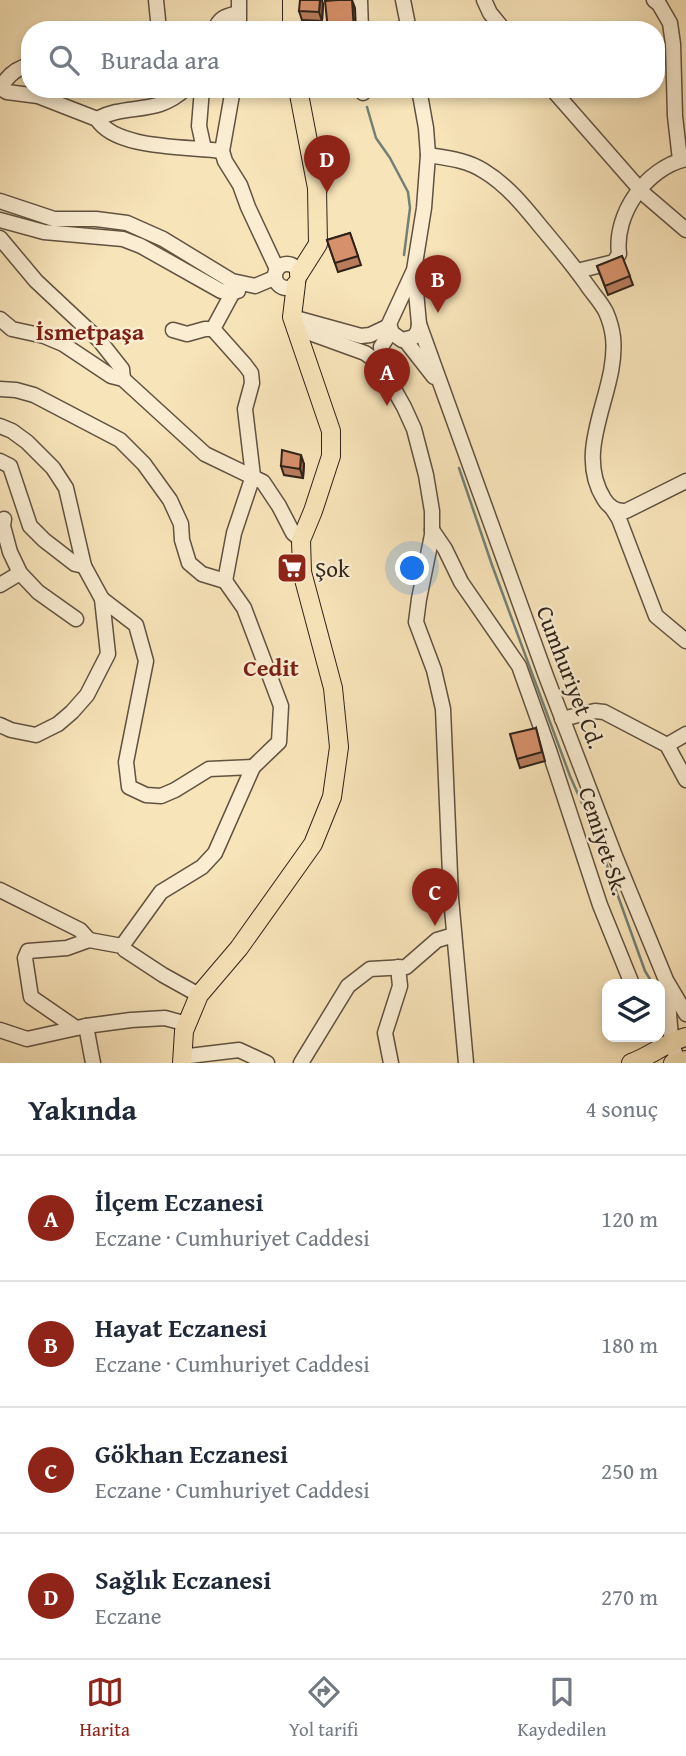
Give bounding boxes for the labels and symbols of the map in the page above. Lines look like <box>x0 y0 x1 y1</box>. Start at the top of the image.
pin: D <box>304 135 350 193</box>
pin: B <box>415 255 461 313</box>
district label: İsmetpaşa <box>36 314 145 349</box>
pin: A <box>364 348 410 406</box>
supermarket icon: Şok <box>275 551 309 585</box>
your location <box>395 551 429 585</box>
place label: Şok <box>315 552 350 585</box>
street label: Cumhuriyet Cd. <box>529 601 613 753</box>
district label: Cedit <box>243 650 299 685</box>
street label: Cemiyet Sk. <box>571 783 637 899</box>
pin: C <box>412 868 458 926</box>

